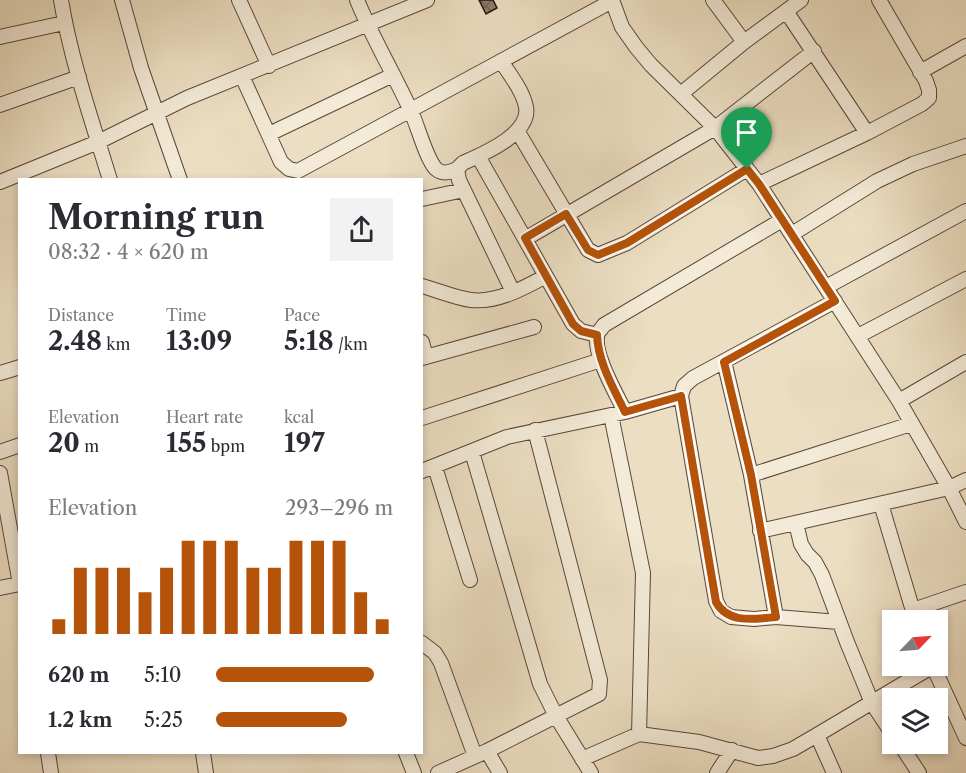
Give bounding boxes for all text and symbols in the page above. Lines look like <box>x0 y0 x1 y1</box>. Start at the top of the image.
pin <box>721 107 772 169</box>
icon: arrive <box>730 116 763 149</box>
text: Morning run <box>48 197 264 238</box>
button: share <box>330 198 393 261</box>
text: 08:32 · 4 × 620 m <box>48 240 209 264</box>
text: Distance <box>48 305 114 325</box>
text: Time <box>166 305 206 325</box>
text: Pace <box>284 305 320 325</box>
text: 2.48 <box>48 325 102 357</box>
text: 13:09 <box>166 325 232 357</box>
text: 5:18 <box>284 325 334 357</box>
text: km <box>102 334 130 354</box>
text: /km <box>334 334 368 354</box>
text: Elevation <box>48 407 119 427</box>
text: Heart rate <box>166 407 243 427</box>
text: kcal <box>284 407 314 427</box>
text: 20 <box>48 427 80 459</box>
text: 155 <box>166 427 206 459</box>
text: 197 <box>284 427 325 459</box>
text: m <box>80 436 99 456</box>
text: bpm <box>206 436 245 456</box>
text: Elevation <box>48 496 137 520</box>
text: 293–296 m <box>285 496 393 520</box>
north arrow <box>882 610 948 676</box>
map controls <box>882 610 948 754</box>
text: 620 m <box>48 663 109 687</box>
text: 5:10 <box>144 663 182 687</box>
button: layers <box>882 688 948 754</box>
text: 1.2 km <box>48 708 112 732</box>
text: 5:25 <box>144 708 183 732</box>

